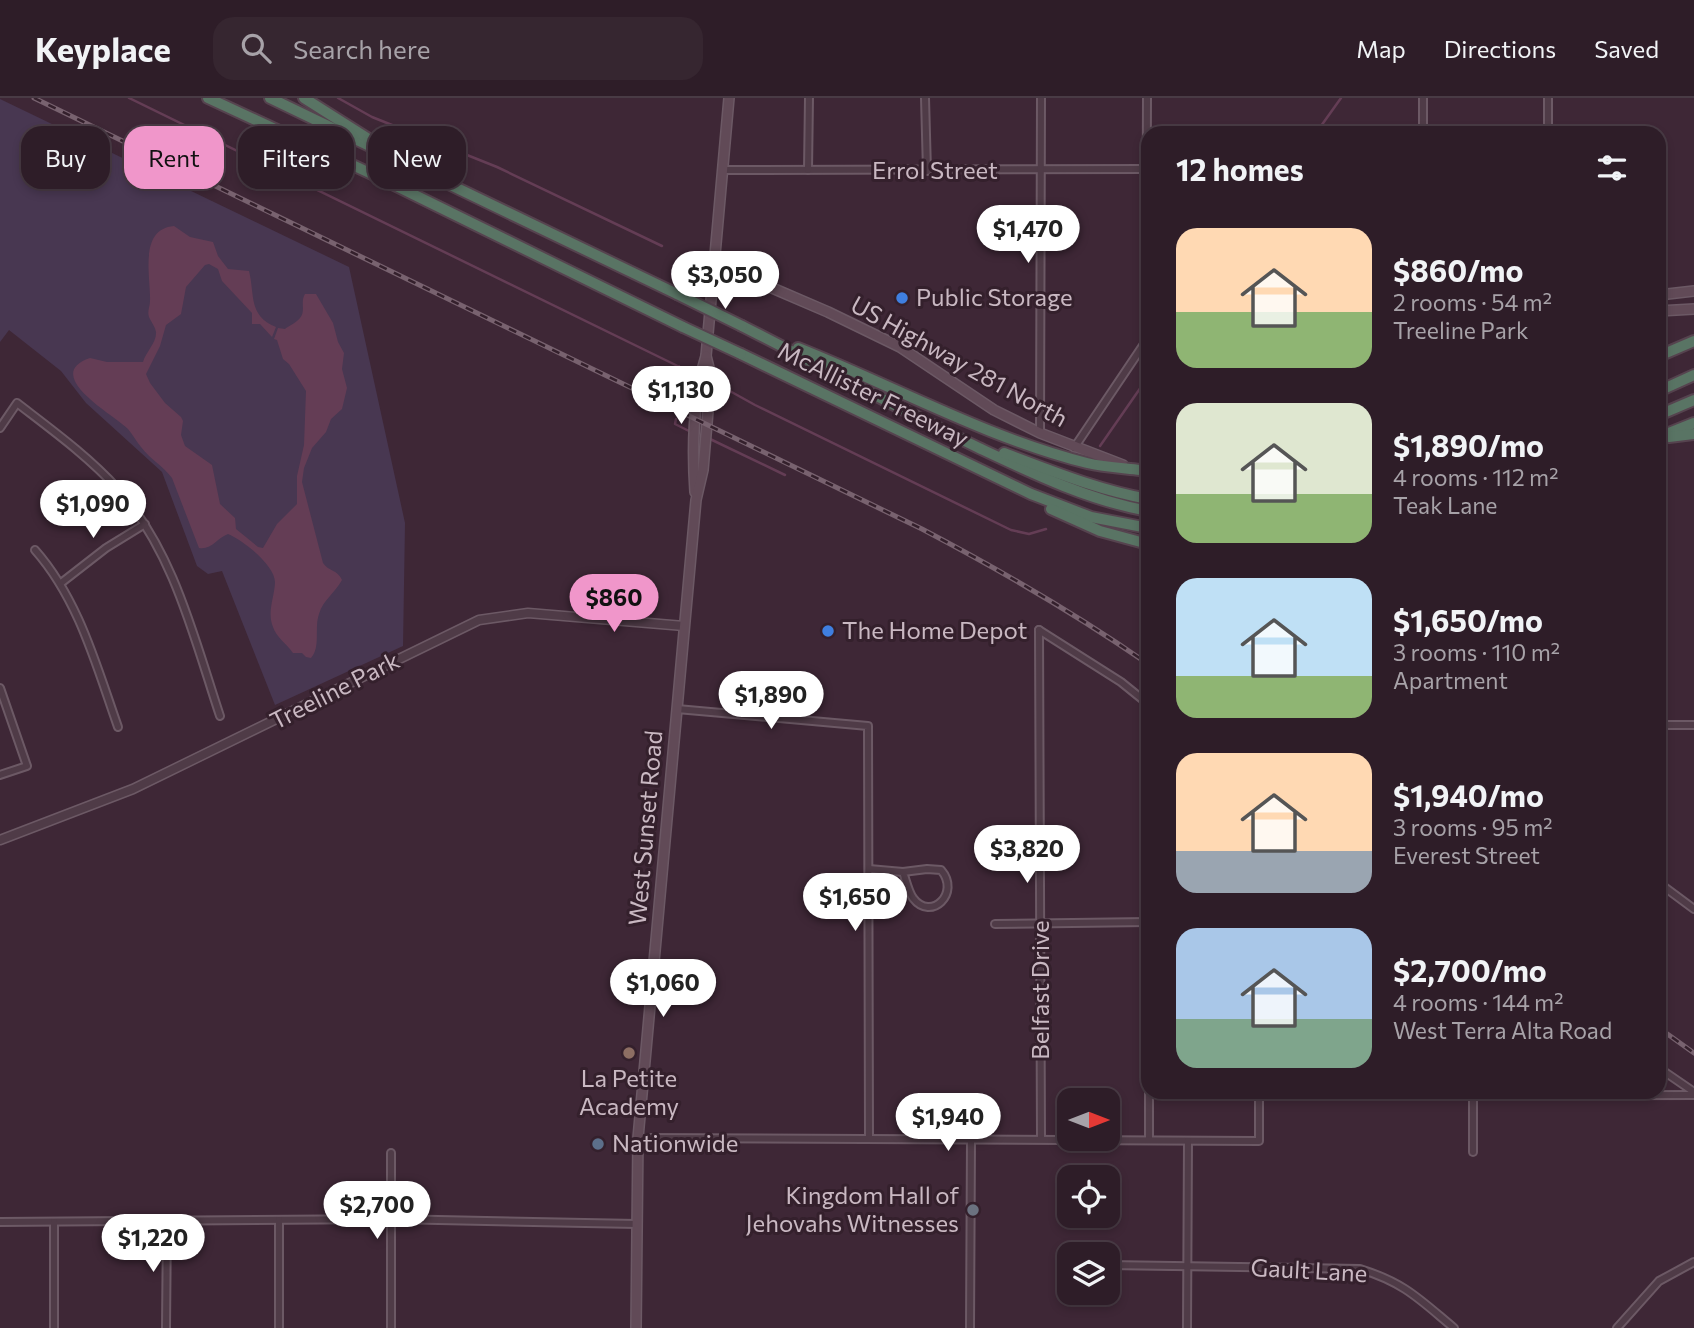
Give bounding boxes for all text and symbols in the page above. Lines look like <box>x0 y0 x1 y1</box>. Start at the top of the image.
search box <box>213 17 703 80</box>
text: Keyplace <box>35 28 171 69</box>
icon: search <box>237 29 275 67</box>
text: Search here <box>293 33 430 64</box>
text: Map <box>1356 34 1406 63</box>
text: Directions <box>1444 34 1556 63</box>
text: Saved <box>1594 34 1659 63</box>
chip: Buy <box>21 126 110 189</box>
chip: Rent <box>124 126 224 189</box>
chip: Filters <box>238 126 354 189</box>
chip: New <box>368 126 466 189</box>
icon: filters <box>1593 149 1631 187</box>
text: 12 homes <box>1176 150 1304 187</box>
street label: Errol Street <box>872 155 998 184</box>
pin: $1,470 <box>971 206 1085 265</box>
text: $1,470 <box>993 214 1063 242</box>
text: $860/mo <box>1393 251 1523 288</box>
pin: $3,050 <box>668 252 782 311</box>
icon: home <box>1232 256 1316 340</box>
text: $3,050 <box>687 260 763 288</box>
place label: Public Storage <box>916 282 1073 311</box>
text: 2 rooms · 54 m² <box>1393 288 1552 316</box>
street label: US Highway 281 North <box>846 289 1073 432</box>
marker: Public Storage <box>894 290 910 306</box>
text: Treeline Park <box>1393 316 1528 344</box>
street label: McAllister Freeway <box>774 335 974 452</box>
pin: $1,130 <box>624 366 738 426</box>
text: $1,130 <box>648 375 714 403</box>
text: $1,890/mo <box>1393 426 1544 463</box>
icon: home <box>1232 431 1316 515</box>
text: 4 rooms · 112 m² <box>1393 463 1558 491</box>
pin: $1,090 <box>36 480 150 540</box>
text: $1,090 <box>56 489 130 517</box>
text: Teak Lane <box>1393 491 1498 519</box>
pin: $860 <box>573 574 655 634</box>
text: $860 <box>586 583 642 611</box>
text: $1,650/mo <box>1393 601 1543 638</box>
icon: home <box>1232 606 1316 690</box>
place label: The Home Depot <box>842 615 1028 644</box>
marker: The Home Depot <box>820 623 836 639</box>
text: 3 rooms · 110 m² <box>1393 638 1560 666</box>
street label: Treeline Park <box>265 645 404 735</box>
text: Apartment <box>1393 666 1508 694</box>
pin: $1,890 <box>714 672 828 731</box>
text: $1,890 <box>735 680 807 708</box>
street label: West Sunset Road <box>622 729 667 927</box>
text: $1,940/mo <box>1393 776 1544 813</box>
icon: home <box>1232 781 1316 865</box>
text: 3 rooms · 95 m² <box>1393 813 1552 841</box>
pin: $3,820 <box>970 826 1084 885</box>
text: $3,820 <box>990 834 1064 862</box>
text: Everest Street <box>1393 841 1540 869</box>
pin: $1,650 <box>798 874 912 933</box>
text: $1,650 <box>819 882 891 910</box>
street label: Belfast Drive <box>1025 920 1054 1060</box>
text: $2,700/mo <box>1393 951 1547 988</box>
icon: home <box>1232 956 1316 1040</box>
pin: $1,060 <box>606 960 720 1019</box>
text: $1,060 <box>626 968 700 996</box>
text: 4 rooms · 144 m² <box>1393 988 1563 1016</box>
text: West Terra Alta Road <box>1393 1016 1612 1044</box>
marker: La Petite Academy <box>621 1045 637 1061</box>
place label: La Petite Academy <box>579 1063 679 1120</box>
north arrow <box>1057 1088 1120 1152</box>
map controls <box>1057 1088 1120 1305</box>
pin: $1,940 <box>891 1094 1005 1153</box>
text: $1,940 <box>912 1102 984 1130</box>
place label: Nationwide <box>612 1128 738 1157</box>
marker: Nationwide <box>590 1136 606 1152</box>
button: locate <box>1057 1165 1120 1228</box>
place label: Kingdom Hall of Jehovahs Witnesses <box>746 1180 960 1237</box>
pin: $2,700 <box>320 1182 434 1241</box>
text: $2,700 <box>340 1190 414 1218</box>
marker: Kingdom Hall of Jehovahs Witnesses <box>965 1202 981 1218</box>
pin: $1,220 <box>96 1214 210 1274</box>
text: $1,220 <box>118 1223 188 1251</box>
button: layers <box>1057 1242 1120 1305</box>
street label: Gault Lane <box>1250 1252 1368 1287</box>

